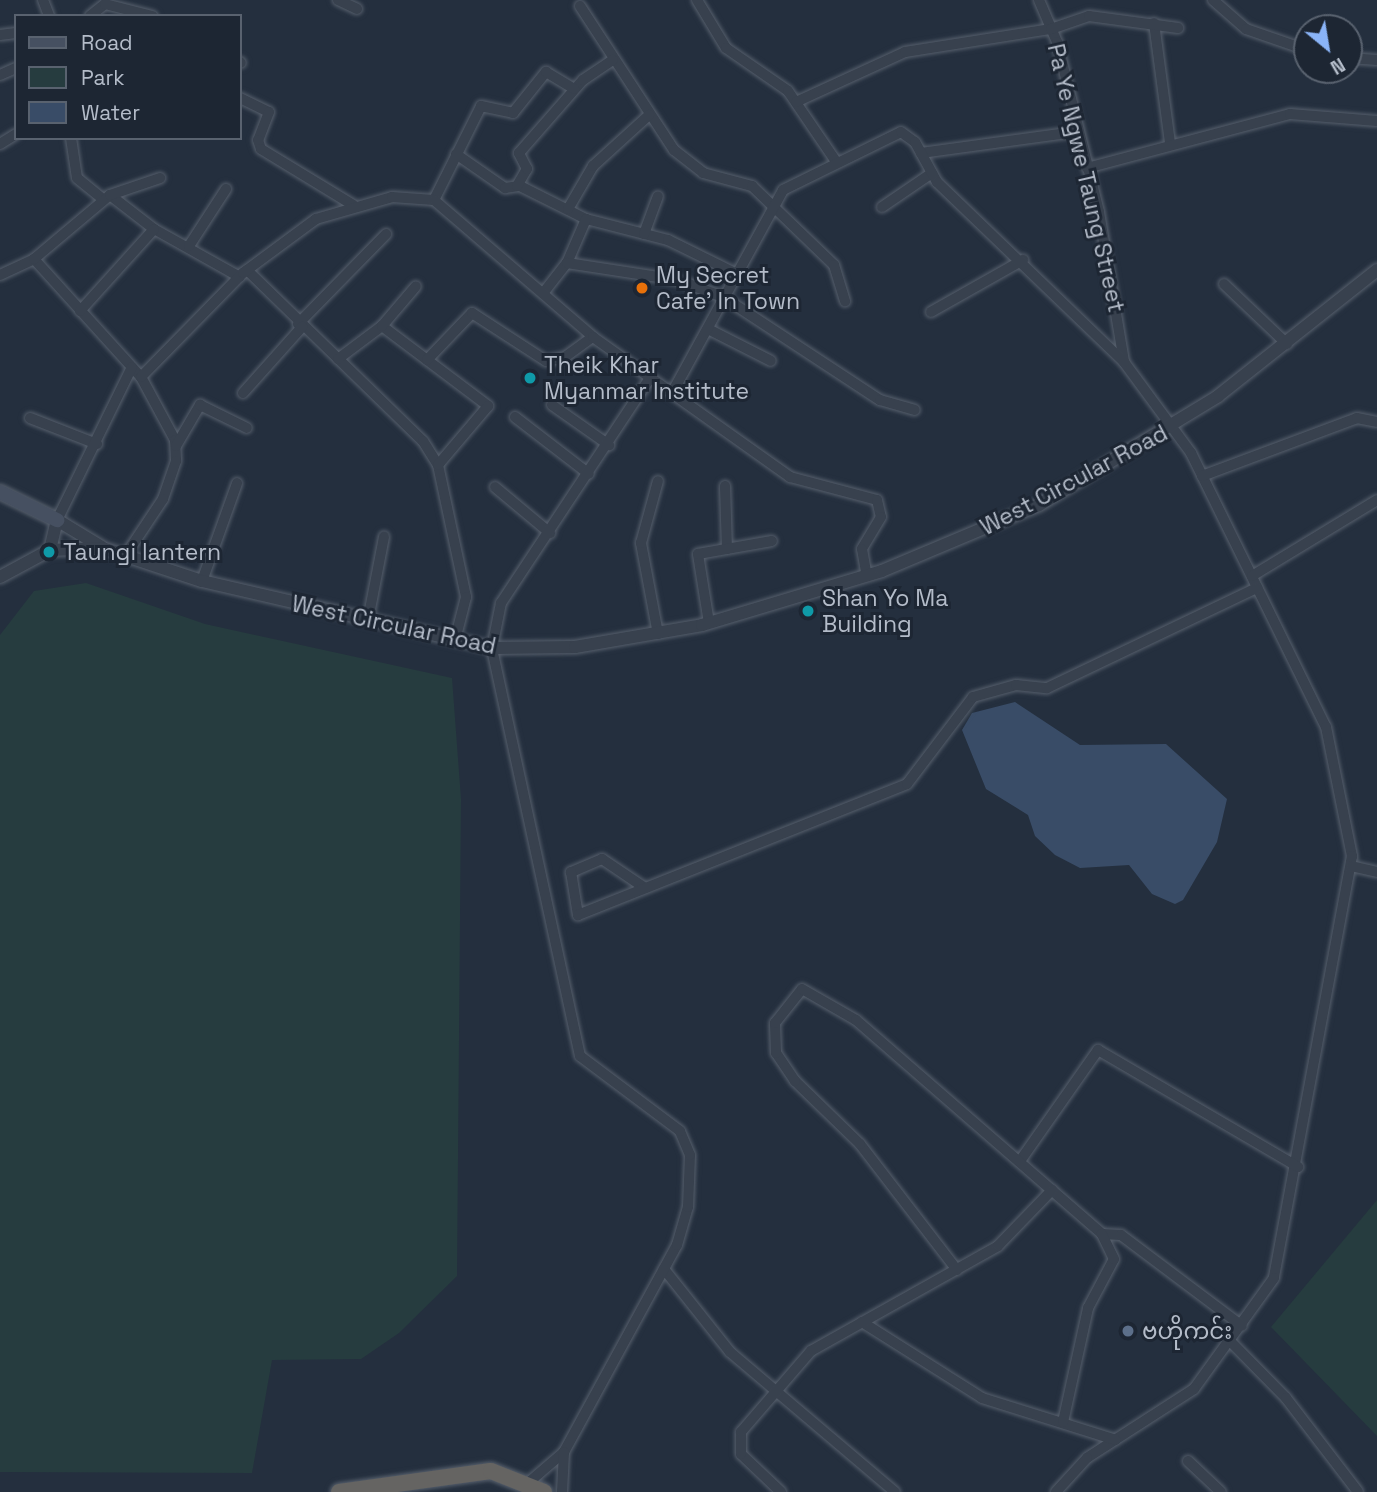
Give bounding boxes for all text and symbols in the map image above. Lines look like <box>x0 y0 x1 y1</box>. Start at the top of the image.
legend <box>14 14 242 140</box>
north arrow <box>1293 14 1363 84</box>
text: Road <box>81 29 133 56</box>
street label: Pa Ye Ngwe Taung Street <box>1042 41 1130 315</box>
text: N <box>1326 52 1350 80</box>
text: Park <box>81 64 125 91</box>
text: Water <box>81 99 140 126</box>
place label: My Secret Cafe' In Town <box>656 261 801 315</box>
marker: My Secret Cafe' In Town <box>634 280 650 296</box>
place label: Theik Khar Myanmar Institute <box>544 351 749 405</box>
marker: Theik Khar Myanmar Institute <box>522 370 538 386</box>
street label: West Circular Road <box>976 419 1172 541</box>
place label: Taungi lantern <box>63 538 221 566</box>
marker: Taungi lantern <box>41 544 57 560</box>
place label: Shan Yo Ma Building <box>822 584 949 638</box>
street label: West Circular Road <box>289 590 499 660</box>
marker: Shan Yo Ma Building <box>800 603 816 619</box>
place label: ဗဟိုကင်း <box>1142 1317 1232 1345</box>
marker: ဗဟိုကင်း <box>1120 1323 1136 1339</box>

